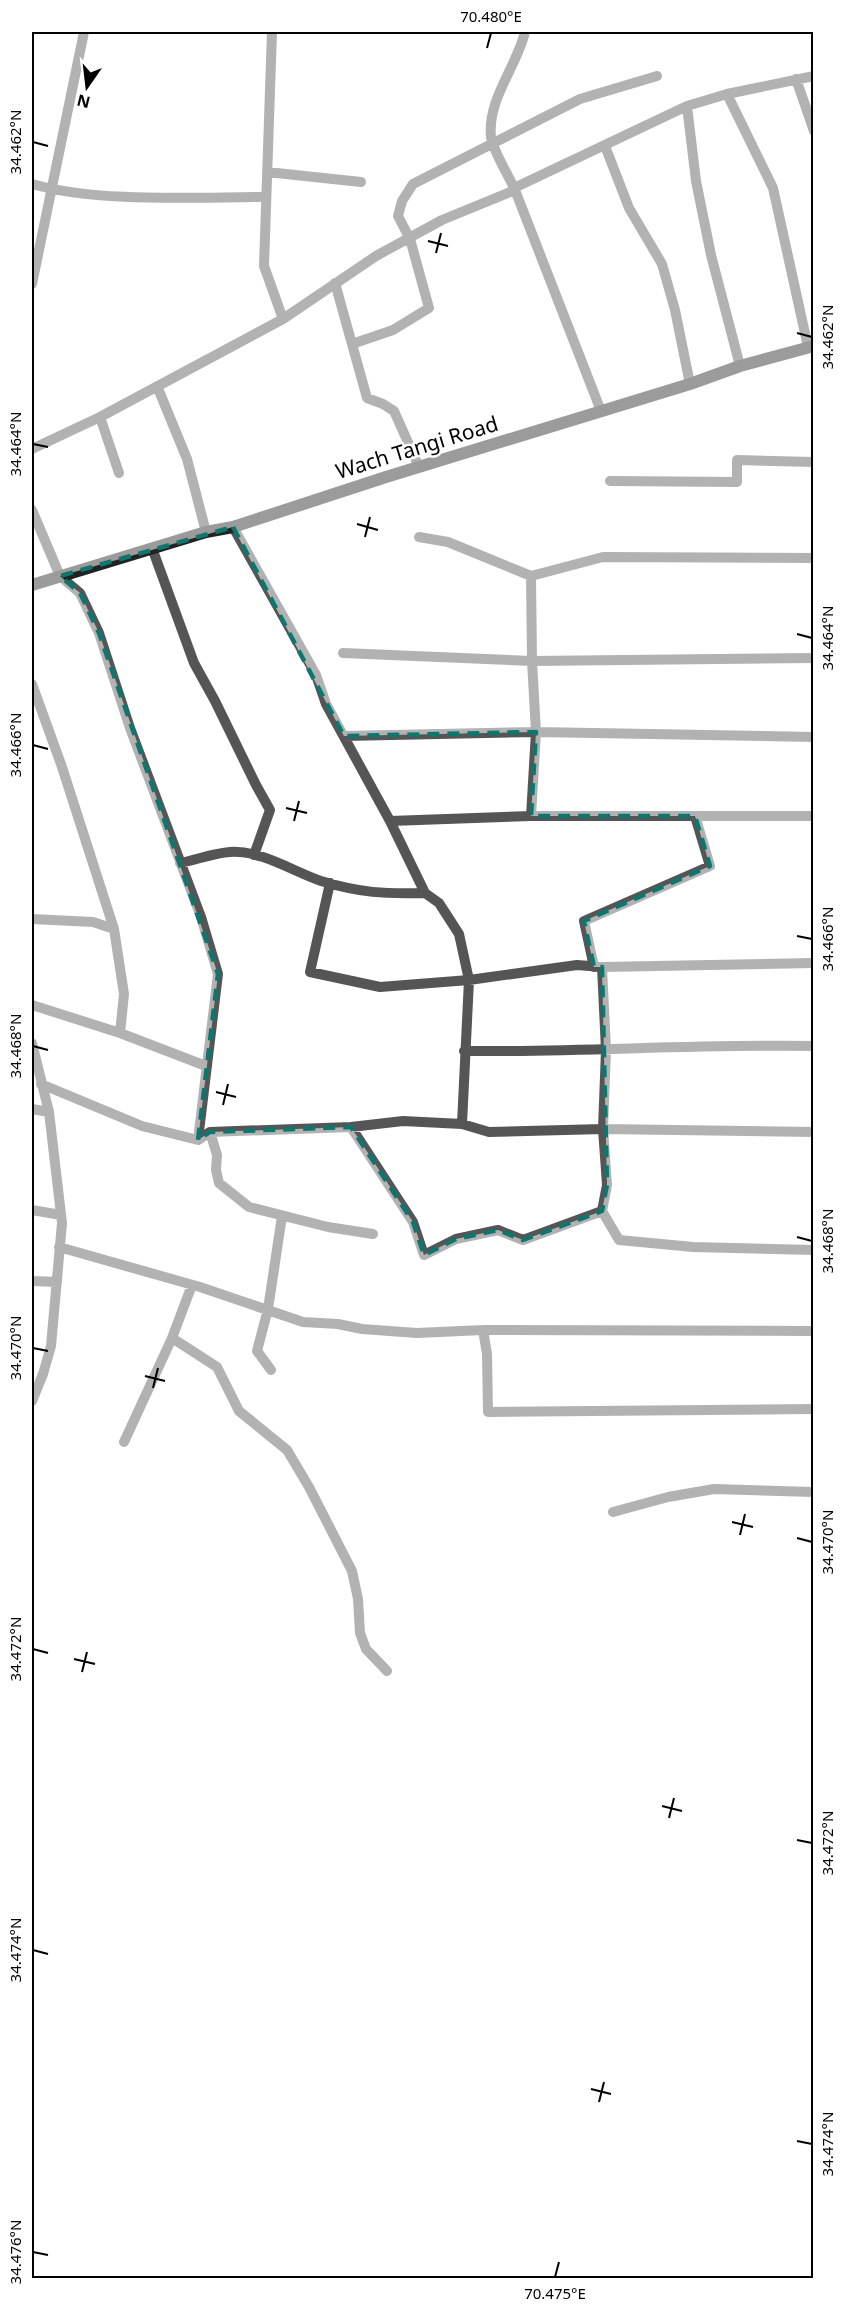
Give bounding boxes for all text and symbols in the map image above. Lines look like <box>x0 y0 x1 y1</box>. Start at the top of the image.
text: 70.480°E <box>460 6 522 26</box>
north arrow <box>57 57 117 117</box>
text: N <box>74 89 92 114</box>
text: 34.462°N <box>5 110 25 174</box>
text: 34.462°N <box>817 305 837 369</box>
street label: Wach Tangi Road <box>332 409 501 485</box>
text: 34.464°N <box>5 412 25 476</box>
text: 34.464°N <box>817 606 837 670</box>
text: 34.466°N <box>5 713 25 777</box>
text: 34.466°N <box>817 907 837 971</box>
text: 34.468°N <box>5 1014 25 1078</box>
text: 34.468°N <box>817 1209 837 1273</box>
text: 34.470°N <box>5 1316 25 1380</box>
text: 34.470°N <box>817 1510 837 1574</box>
text: 34.472°N <box>5 1617 25 1681</box>
text: 34.472°N <box>817 1811 837 1875</box>
text: 34.474°N <box>5 1918 25 1982</box>
text: 34.474°N <box>817 2112 837 2176</box>
text: 34.476°N <box>5 2220 25 2284</box>
text: 70.475°E <box>524 2283 586 2303</box>

